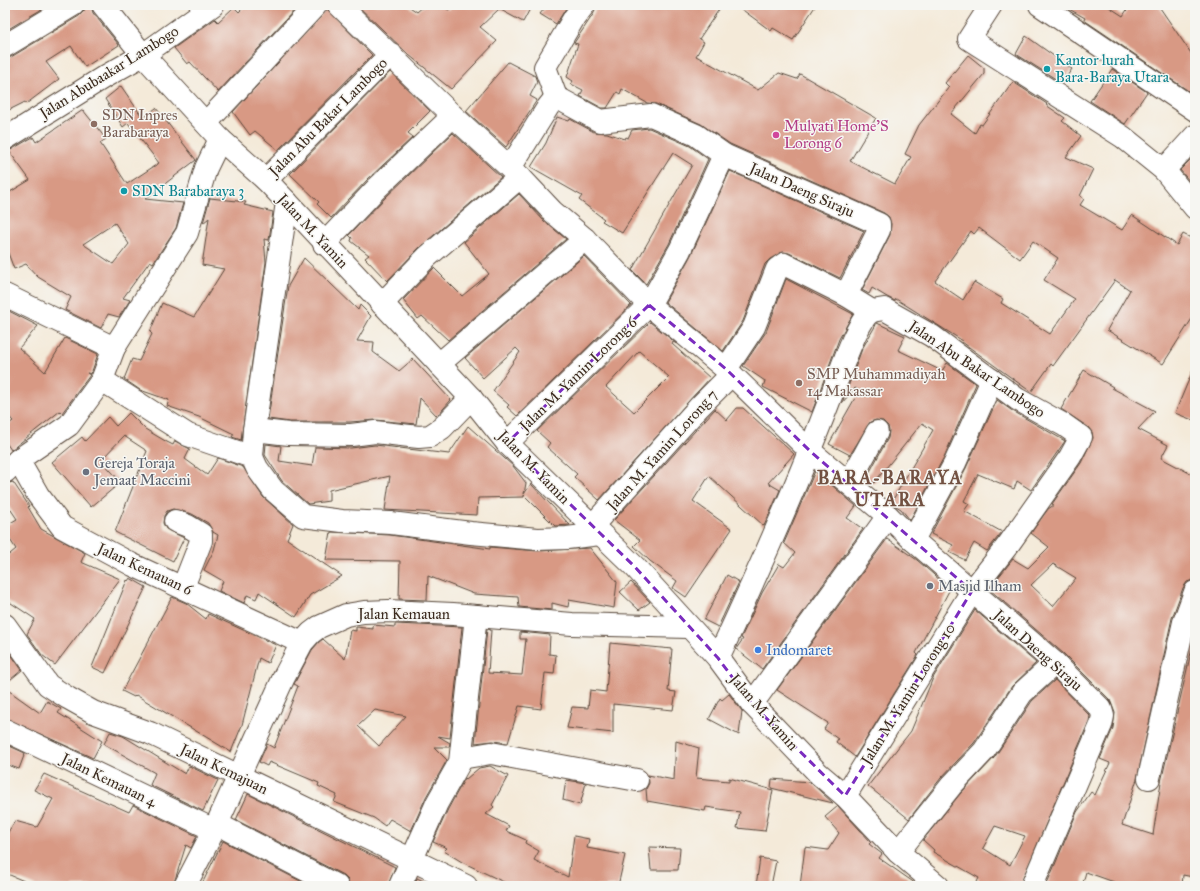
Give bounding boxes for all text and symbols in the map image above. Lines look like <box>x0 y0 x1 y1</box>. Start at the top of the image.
street label: Jalan Abubaakar Lambogo <box>34 22 183 124</box>
place label: Kantor lurah Bara-Baraya Utara <box>1055 51 1170 86</box>
street label: Jalan Abu Bakar Lambogo <box>264 54 392 182</box>
marker: Kantor lurah Bara-Baraya Utara <box>1042 64 1052 74</box>
place label: SDN Inpres Barabaraya <box>102 106 177 141</box>
place label: Mulyati Home'S Lorong 6 <box>784 117 889 152</box>
marker: SDN Inpres Barabaraya <box>89 119 99 129</box>
marker: Mulyati Home'S Lorong 6 <box>771 130 781 140</box>
street label: Jalan Daeng Siraju <box>745 158 857 222</box>
place label: SDN Barabaraya 3 <box>132 182 244 200</box>
marker: SDN Barabaraya 3 <box>119 186 129 196</box>
street label: Jalan M. Yamin <box>272 189 352 273</box>
street label: Jalan M. Yamin Lorong 6 <box>514 312 642 437</box>
street label: Jalan Abu Bakar Lambogo <box>903 316 1049 422</box>
place label: SMP Muhammadiyah 14 Makassar <box>807 365 946 400</box>
marker: SMP Muhammadiyah 14 Makassar <box>794 378 804 388</box>
street label: Jalan M. Yamin Lorong 7 <box>601 386 722 516</box>
street label: Jalan M. Yamin <box>492 425 574 508</box>
place label: Gereja Toraja Jemaat Maccini <box>92 454 191 490</box>
district label: BARA-BARAYA UTARA <box>817 466 963 511</box>
marker: Gereja Toraja Jemaat Maccini <box>81 467 91 477</box>
street label: Jalan Kemauan 6 <box>92 538 197 600</box>
place label: Masjid Ilham <box>938 577 1022 595</box>
marker: Masjid Ilham <box>925 581 935 591</box>
street label: Jalan Daeng Siraju <box>988 604 1086 695</box>
street label: Jalan Kemauan <box>356 605 450 624</box>
street label: Jalan M. Yamin Lorong 10 <box>856 620 960 770</box>
place label: Indomaret <box>766 641 832 659</box>
marker: Indomaret <box>753 645 763 655</box>
street label: Jalan M. Yamin <box>724 669 802 755</box>
street label: Jalan Kemajuan <box>175 739 271 799</box>
street label: Jalan Kemauan 4 <box>56 748 160 812</box>

